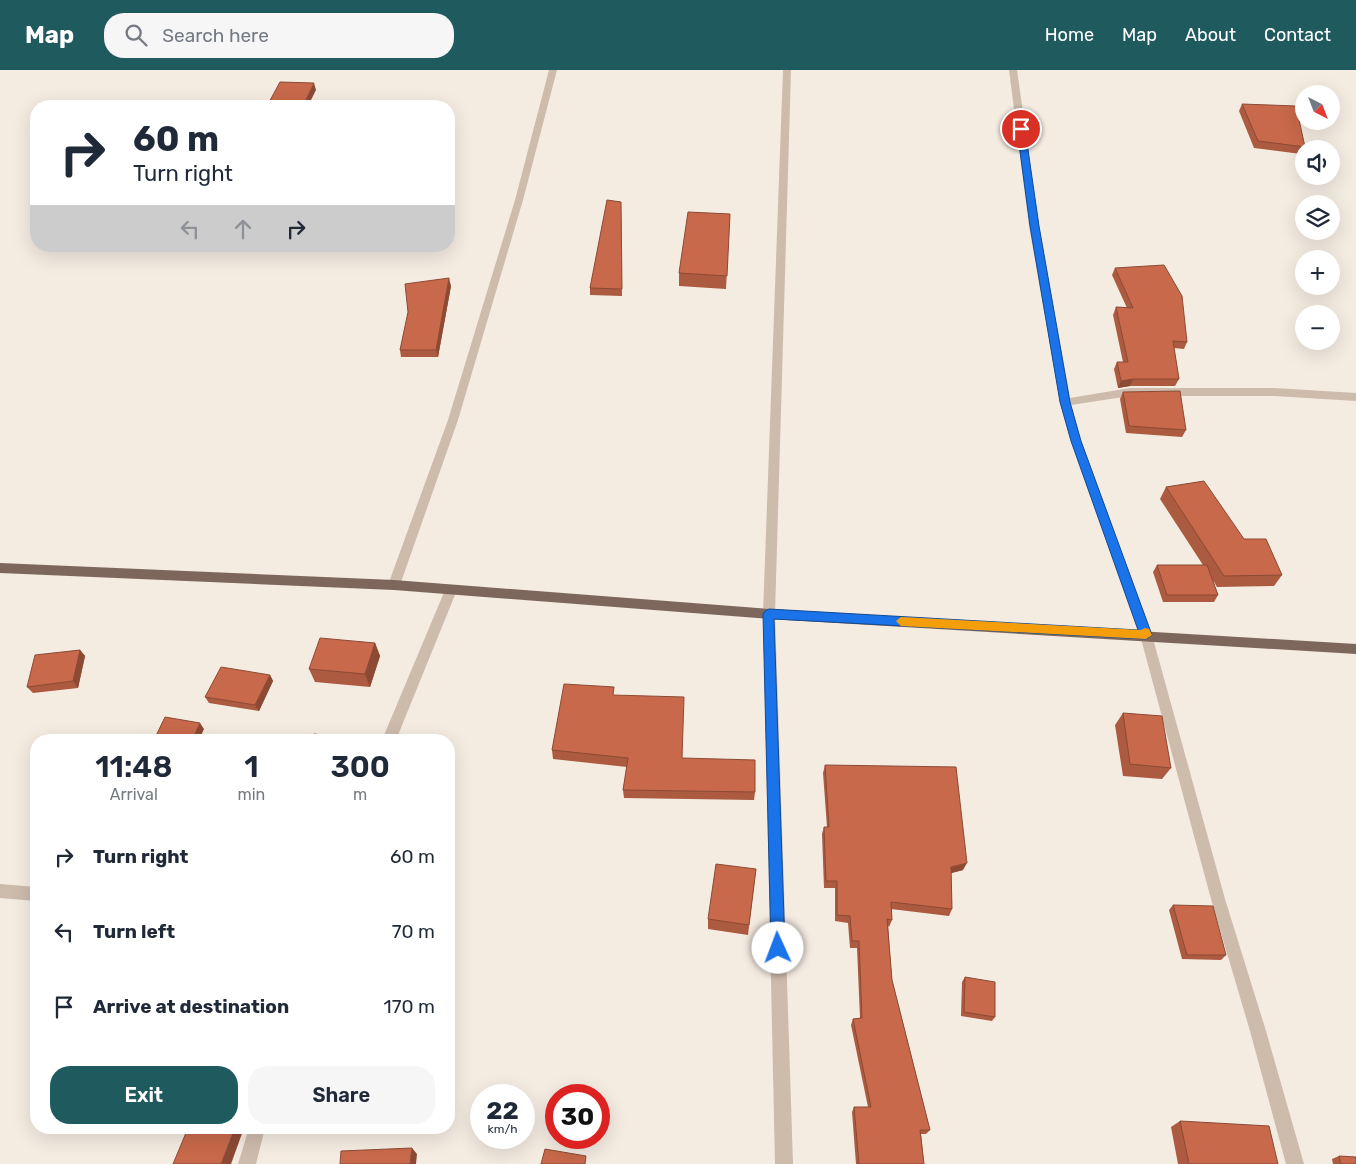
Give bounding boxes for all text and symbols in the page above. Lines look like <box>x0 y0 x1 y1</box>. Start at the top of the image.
search box <box>104 13 454 58</box>
text: Map <box>25 21 74 49</box>
icon: search <box>122 21 150 49</box>
text: Search here <box>162 24 269 47</box>
text: Home <box>1045 24 1094 46</box>
text: Map <box>1122 24 1157 46</box>
text: About <box>1185 24 1236 46</box>
text: Contact <box>1264 24 1331 46</box>
north arrow <box>1295 85 1340 130</box>
map controls <box>1295 85 1340 350</box>
pin <box>1000 108 1042 150</box>
icon: arrive <box>1007 115 1035 143</box>
text: 60 m <box>133 118 219 160</box>
icon: right <box>50 120 115 185</box>
button: sound <box>1295 140 1340 185</box>
text: Turn right <box>133 160 233 187</box>
button: layers <box>1295 195 1340 240</box>
icon: left <box>176 215 204 243</box>
icon: ahead <box>229 215 257 243</box>
icon: right <box>282 215 310 243</box>
button: + <box>1295 250 1340 295</box>
button: − <box>1295 305 1340 350</box>
text: 11:48 <box>95 749 172 785</box>
text: 1 <box>244 749 259 785</box>
text: 300 <box>330 749 390 785</box>
text: Arrival <box>110 785 158 804</box>
text: min <box>238 785 265 804</box>
text: m <box>353 785 367 804</box>
icon: right <box>50 843 78 871</box>
text: Turn right <box>93 845 188 868</box>
text: 60 m <box>390 845 435 868</box>
icon: left <box>50 918 78 946</box>
text: Turn left <box>93 920 175 943</box>
text: 70 m <box>392 920 435 943</box>
position arrow <box>751 921 803 973</box>
icon: arrive <box>50 993 78 1021</box>
text: Arrive at destination <box>93 995 289 1018</box>
text: 170 m <box>384 995 435 1018</box>
button: Exit <box>50 1066 238 1124</box>
button: Share <box>248 1066 435 1124</box>
speed limit sign: 30 <box>545 1084 610 1149</box>
text: 22 <box>486 1096 519 1125</box>
text: km/h <box>488 1122 517 1136</box>

